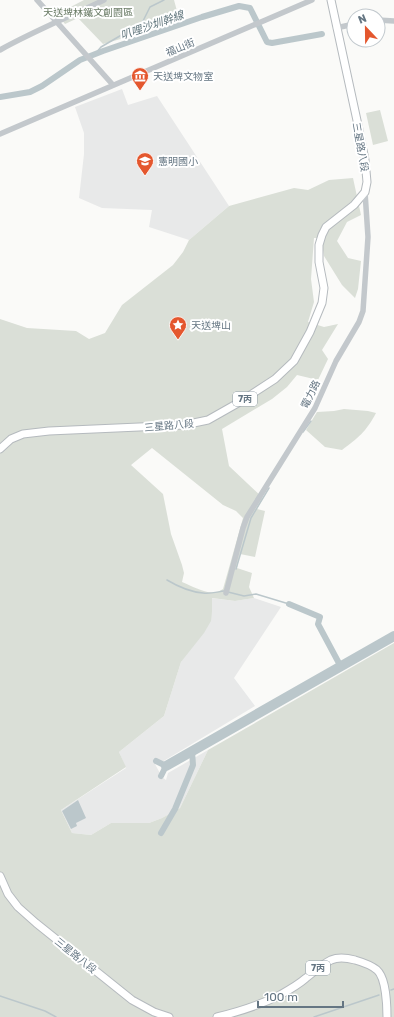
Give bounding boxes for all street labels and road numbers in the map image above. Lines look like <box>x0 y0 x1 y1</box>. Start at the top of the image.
street label: 福山街 <box>164 37 197 59</box>
street label: 三星路八段 <box>350 122 370 173</box>
street label: 電力路 <box>299 378 323 411</box>
road number: 7丙 <box>233 392 257 406</box>
street label: 三星路八段 <box>144 418 195 434</box>
street label: 三星路八段 <box>52 935 99 976</box>
road number: 7丙 <box>306 961 330 975</box>

